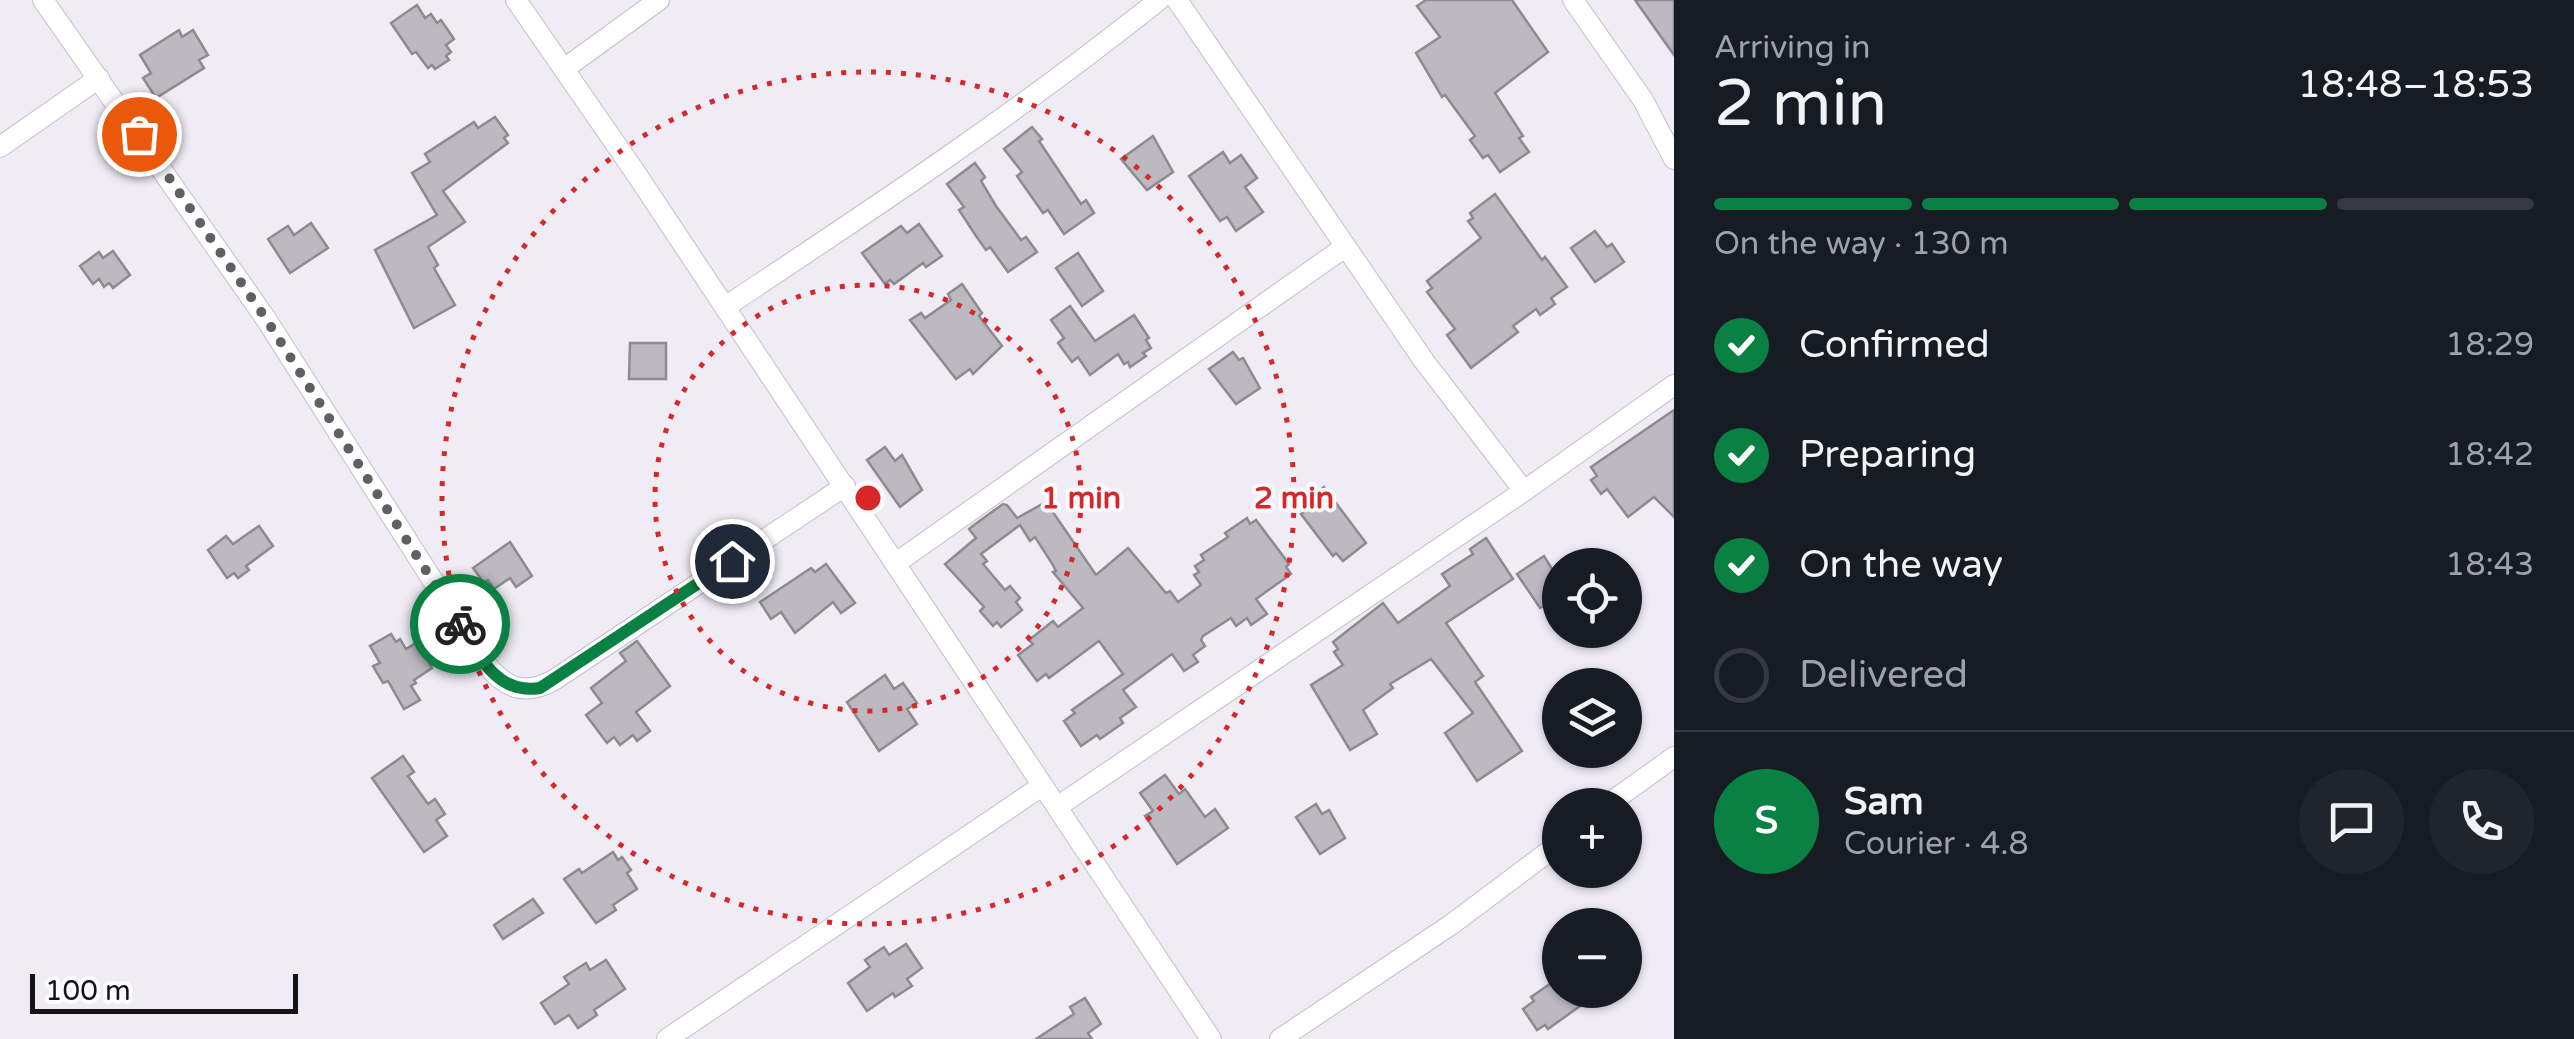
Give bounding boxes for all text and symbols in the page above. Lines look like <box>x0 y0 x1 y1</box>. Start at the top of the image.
text: Arriving in <box>1714 29 1871 67</box>
text: 18:48–18:53 <box>2297 62 2534 108</box>
text: 2 min <box>1714 65 1887 144</box>
pin <box>97 92 182 177</box>
icon: bag <box>112 107 167 162</box>
text: On the way · 130 m <box>1714 225 2009 263</box>
icon: check <box>1714 318 1769 373</box>
text: Confirmed <box>1799 322 1990 368</box>
text: 18:29 <box>2445 326 2534 364</box>
icon: check <box>1714 428 1769 483</box>
text: Preparing <box>1799 432 1976 478</box>
text: 18:42 <box>2445 436 2534 474</box>
centre of rings <box>850 480 886 516</box>
text: 1 min <box>1041 480 1121 517</box>
text: 2 min <box>1254 480 1334 517</box>
pin <box>690 519 775 604</box>
icon: home <box>705 534 760 589</box>
icon: check <box>1714 538 1769 593</box>
text: On the way <box>1799 542 2003 588</box>
text: 18:43 <box>2445 546 2534 584</box>
map controls <box>1542 548 1642 1008</box>
button: locate <box>1542 548 1642 648</box>
courier <box>410 574 510 674</box>
icon: bike <box>433 597 488 652</box>
text: Delivered <box>1799 652 1968 698</box>
button: layers <box>1542 668 1642 768</box>
button: chat <box>2299 769 2404 874</box>
button: phone <box>2429 769 2534 874</box>
text: Sam <box>1844 779 1924 825</box>
button: + <box>1542 788 1642 888</box>
text: S <box>1755 798 1778 844</box>
text: Courier · 4.8 <box>1844 825 2029 863</box>
button: − <box>1542 908 1642 1008</box>
scale bar <box>30 969 298 1014</box>
text: 100 m <box>45 974 131 1008</box>

